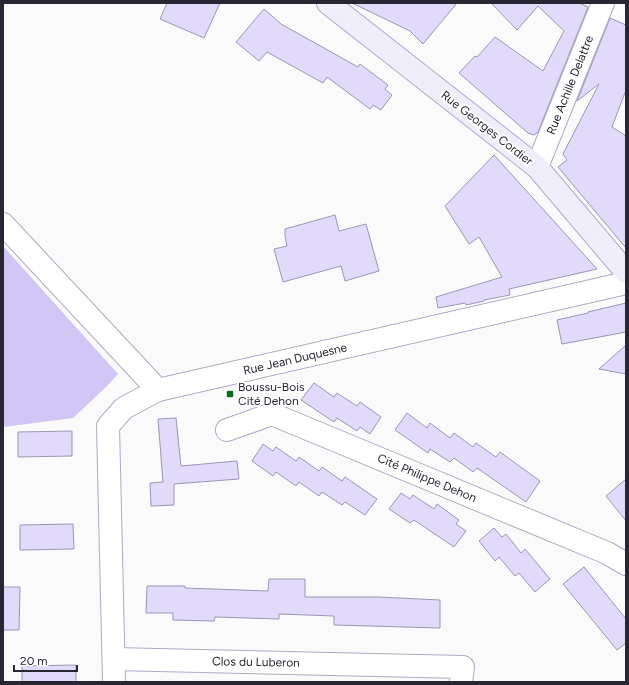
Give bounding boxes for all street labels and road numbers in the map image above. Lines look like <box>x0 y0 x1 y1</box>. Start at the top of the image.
street label: Rue Achille Delattre <box>544 33 596 137</box>
street label: Rue Georges Cordier <box>438 88 536 168</box>
street label: Rue Jean Duquesne <box>242 340 349 378</box>
street label: Cité Philippe Dehon <box>375 451 479 505</box>
street label: Clos du Luberon <box>212 654 300 670</box>

